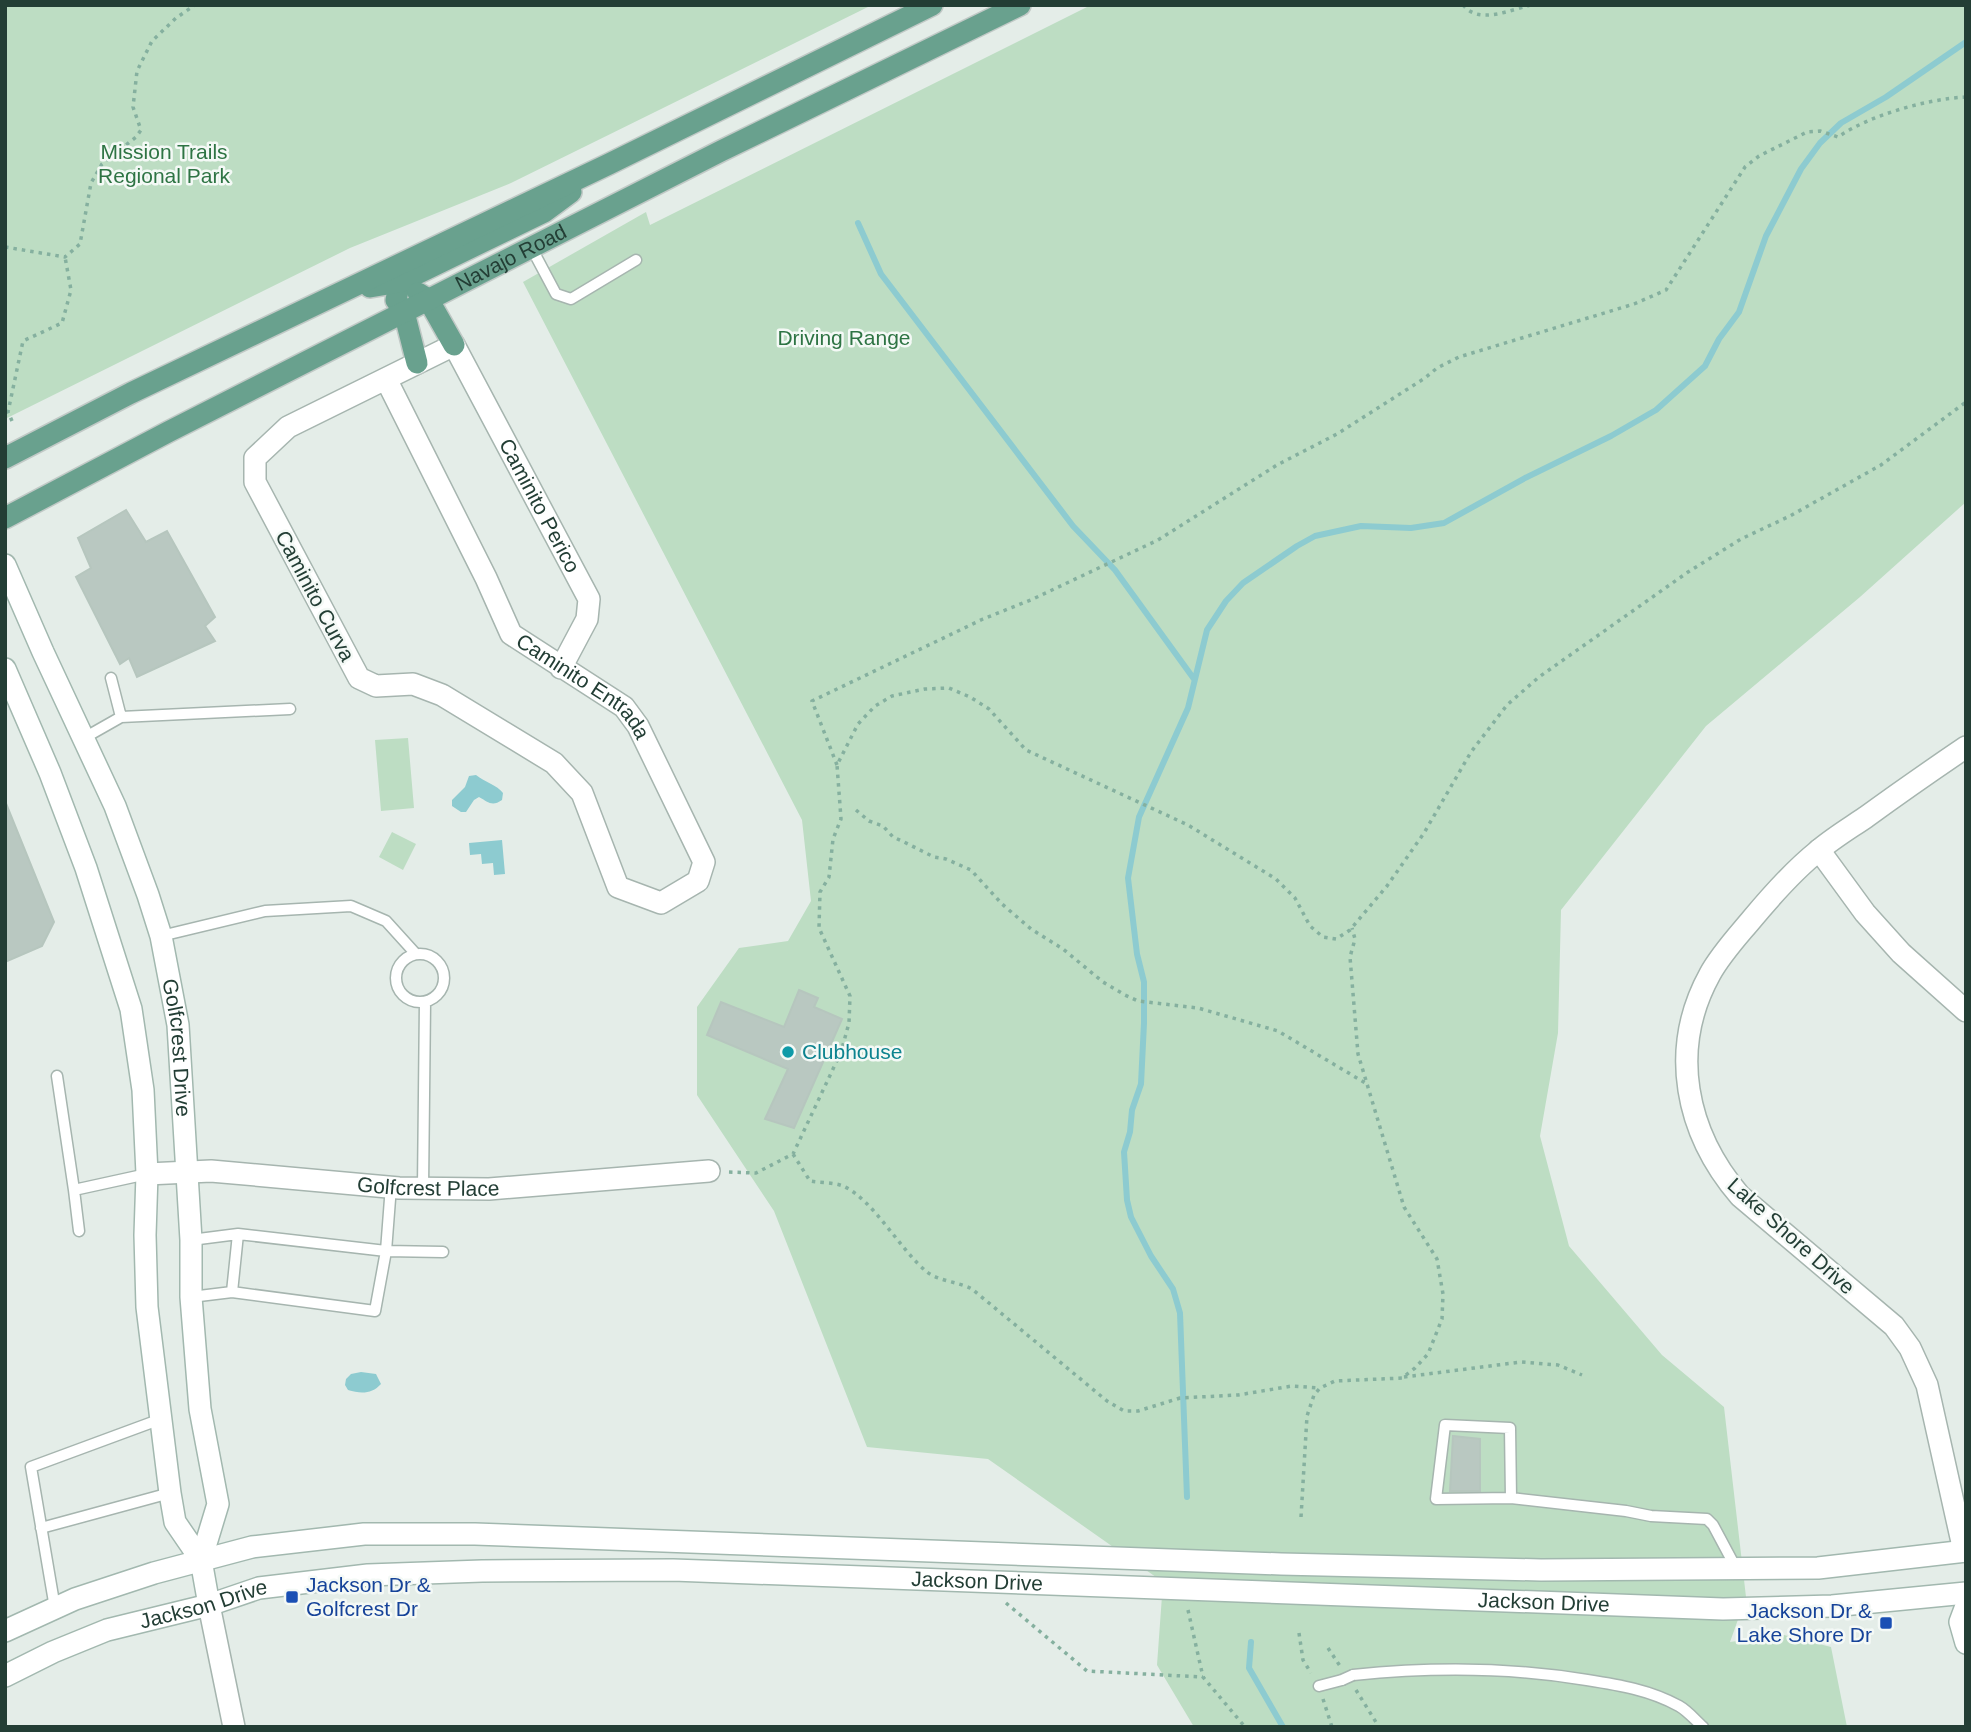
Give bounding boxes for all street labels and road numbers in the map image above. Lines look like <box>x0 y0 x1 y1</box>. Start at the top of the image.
street label: Navajo Road <box>451 220 570 295</box>
street label: Caminito Perico <box>495 435 585 576</box>
street label: Caminito Curva <box>271 526 360 665</box>
street label: Caminito Entrada <box>512 629 655 743</box>
street label: Golfcrest Drive <box>158 977 196 1117</box>
street label: Golfcrest Place <box>356 1172 500 1200</box>
street label: Lake Shore Drive <box>1723 1173 1859 1298</box>
street label: Jackson Drive <box>911 1567 1044 1595</box>
street label: Jackson Drive <box>137 1575 268 1633</box>
street label: Jackson Drive <box>1477 1588 1610 1616</box>

